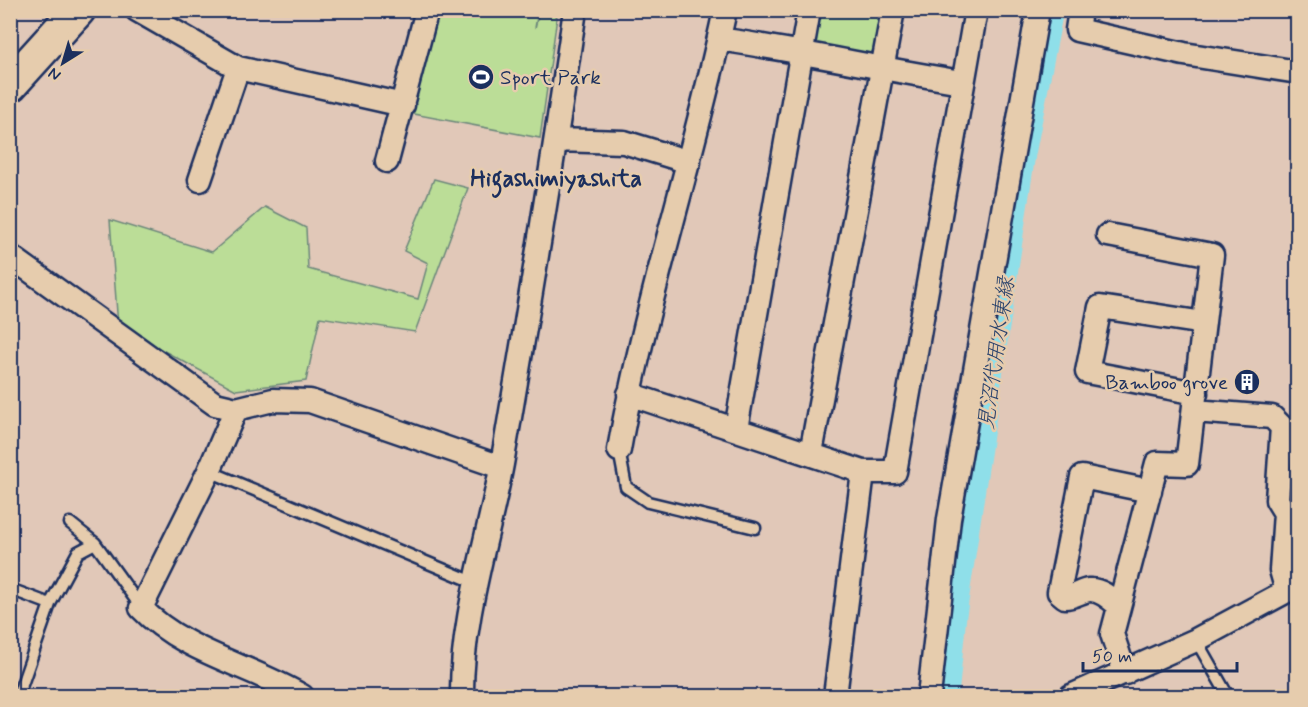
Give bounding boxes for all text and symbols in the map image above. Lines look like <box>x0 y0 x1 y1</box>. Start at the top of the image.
north arrow <box>33 33 93 93</box>
text: N <box>44 62 65 85</box>
sports icon: Sport Park <box>466 62 496 92</box>
place label: Sport Park <box>500 64 601 92</box>
district label: Higashimiyashita <box>470 164 642 198</box>
water label: 見沼代用水東縁 <box>972 273 1022 431</box>
building icon: Bamboo grove <box>1232 367 1262 397</box>
place label: Bamboo grove <box>1105 369 1228 397</box>
scale bar <box>1083 635 1238 673</box>
text: 50 m <box>1092 645 1132 669</box>

